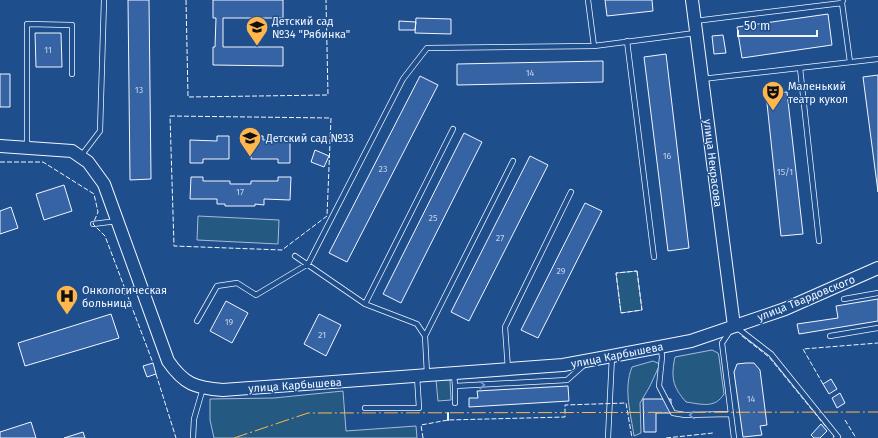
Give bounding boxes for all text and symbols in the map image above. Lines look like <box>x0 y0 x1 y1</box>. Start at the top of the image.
scale bar <box>738 12 817 38</box>
school or university icon: Детский сад №34 "Рябинка" <box>244 14 270 47</box>
place label: Детский сад №34 "Рябинка" <box>271 15 350 41</box>
text: 50 m <box>744 19 770 33</box>
house number: 11 <box>44 45 52 55</box>
house number: 14 <box>526 68 535 78</box>
theatre icon: Маленький театр кукол <box>760 79 786 112</box>
place label: Маленький театр кукол <box>788 80 848 106</box>
house number: 13 <box>135 85 143 95</box>
street label: улица Некрасова <box>701 118 724 208</box>
school or university icon: Детский сад №33 <box>237 125 263 158</box>
place label: Детский сад №33 <box>265 132 354 145</box>
house number: 16 <box>663 151 672 161</box>
house number: 23 <box>379 164 387 174</box>
house number: 15/1 <box>777 167 793 177</box>
house number: 17 <box>236 187 244 197</box>
house number: 25 <box>429 213 438 223</box>
house number: 27 <box>496 233 504 243</box>
house number: 29 <box>556 266 566 276</box>
street label: улица Твардовского <box>755 273 857 324</box>
hospital icon: Онкологическая больница <box>54 283 80 316</box>
place label: Онкологическая больница <box>82 284 167 310</box>
house number: 19 <box>225 317 234 327</box>
house number: 21 <box>318 330 326 340</box>
street label: улица Карбышева <box>570 340 664 371</box>
street label: улица Карбышева <box>248 376 342 395</box>
one-way arrow <box>479 380 485 389</box>
house number: 14 <box>747 394 756 404</box>
one-way arrow <box>689 411 695 419</box>

